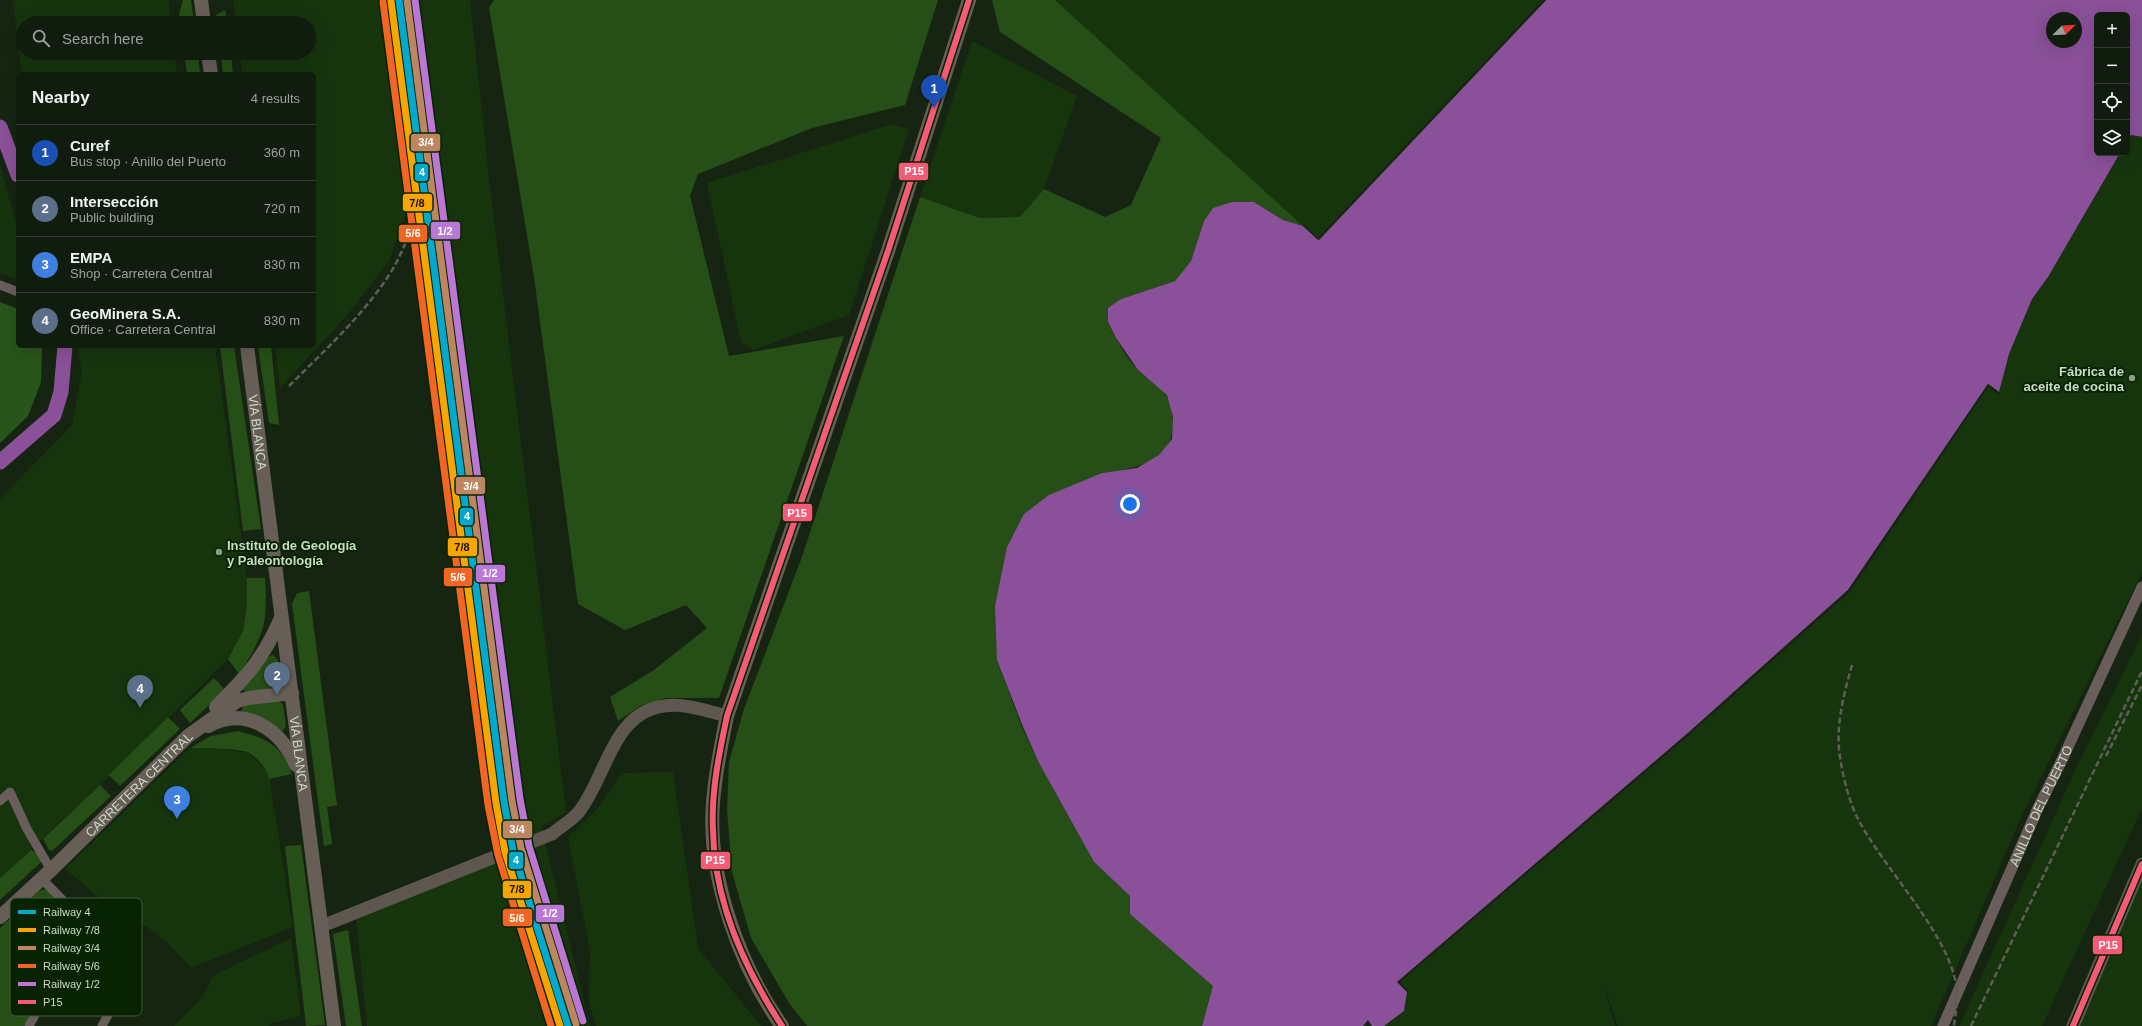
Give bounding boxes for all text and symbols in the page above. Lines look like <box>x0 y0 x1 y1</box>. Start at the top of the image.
north arrow <box>2046 12 2082 48</box>
map controls <box>2094 12 2130 156</box>
button: + <box>2094 12 2130 48</box>
search box <box>16 16 316 60</box>
icon: search <box>30 27 52 49</box>
text: Search here <box>62 30 144 47</box>
button: − <box>2094 48 2130 84</box>
pin: 1 <box>921 75 947 108</box>
button: locate <box>2094 84 2130 120</box>
text: Nearby <box>32 88 90 107</box>
text: 4 results <box>251 91 300 106</box>
button: layers <box>2094 120 2130 156</box>
line badge: 3/4 <box>410 133 441 152</box>
text: 3/4 <box>418 136 435 148</box>
text: Curef <box>70 137 109 154</box>
text: 1 <box>41 145 49 160</box>
text: 360 m <box>264 145 300 160</box>
text: Bus stop · Anillo del Puerto <box>70 154 226 169</box>
line badge: P15 <box>898 162 929 181</box>
line badge: 4 <box>414 163 429 182</box>
text: P15 <box>904 165 924 177</box>
text: 4 <box>419 166 426 178</box>
text: Intersección <box>70 193 158 210</box>
line badge: 7/8 <box>402 193 433 212</box>
text: 7/8 <box>409 197 425 209</box>
text: 2 <box>41 201 49 216</box>
text: 720 m <box>264 201 300 216</box>
text: Public building <box>70 210 154 225</box>
line badge: 1/2 <box>430 221 461 240</box>
line badge: 5/6 <box>398 224 428 243</box>
text: 1/2 <box>437 225 453 237</box>
text: 5/6 <box>405 227 421 239</box>
text: EMPA <box>70 249 112 266</box>
text: 3 <box>41 257 49 272</box>
text: 830 m <box>264 257 300 272</box>
text: Shop · Carretera Central <box>70 266 212 281</box>
text: GeoMinera S.A. <box>70 305 181 322</box>
text: 4 <box>41 313 49 328</box>
text: 830 m <box>264 313 300 328</box>
text: Office · Carretera Central <box>70 322 216 337</box>
place label: Fábrica de aceite de cocina <box>2024 364 2125 394</box>
marker: Fábrica de aceite de cocina <box>2127 373 2137 383</box>
street label: VÍA BLANCA <box>245 394 270 471</box>
line badge: 3/4 <box>455 476 486 495</box>
text: 3/4 <box>463 480 480 492</box>
your location <box>1120 494 1140 514</box>
line badge: P15 <box>782 503 813 522</box>
line badge: 4 <box>459 507 474 526</box>
text: P15 <box>787 507 807 519</box>
text: 4 <box>464 510 471 522</box>
line badge: 7/8 <box>447 537 478 557</box>
place label: Instituto de Geología y Paleontología <box>227 538 357 568</box>
text: 7/8 <box>454 541 470 553</box>
marker: Instituto de Geología y Paleontología <box>214 547 224 557</box>
line badge: 1/2 <box>475 564 506 583</box>
line badge: 5/6 <box>443 567 473 587</box>
text: 1/2 <box>482 567 498 579</box>
text: 5/6 <box>450 571 466 583</box>
pin: 2 <box>264 662 290 695</box>
pin: 4 <box>127 675 153 708</box>
street label: VÍA BLANCA <box>286 715 311 793</box>
street label: CARRETERA CENTRAL <box>82 729 196 840</box>
street label: ANILLO DEL PUERTO <box>2006 743 2076 869</box>
pin: 3 <box>164 786 190 819</box>
line badge: 3/4 <box>502 820 533 839</box>
text: 3/4 <box>509 823 526 835</box>
line badge: 4 <box>508 851 524 870</box>
line badge: P15 <box>700 851 731 870</box>
text: 4 <box>513 854 520 866</box>
text: P15 <box>705 854 725 866</box>
line badge: 7/8 <box>502 880 532 899</box>
text: 7/8 <box>509 883 525 895</box>
legend <box>10 898 142 1016</box>
line badge: 1/2 <box>535 904 565 923</box>
text: Railway 4 <box>43 906 91 918</box>
text: 1/2 <box>542 907 558 919</box>
line badge: 5/6 <box>502 908 533 927</box>
text: 5/6 <box>509 912 525 924</box>
text: Railway 7/8 <box>43 924 100 936</box>
line badge: P15 <box>2092 935 2123 955</box>
text: P15 <box>2098 939 2118 951</box>
text: Railway 3/4 <box>43 942 100 954</box>
text: Railway 5/6 <box>43 960 100 972</box>
text: Railway 1/2 <box>43 978 100 990</box>
text: P15 <box>43 996 63 1008</box>

